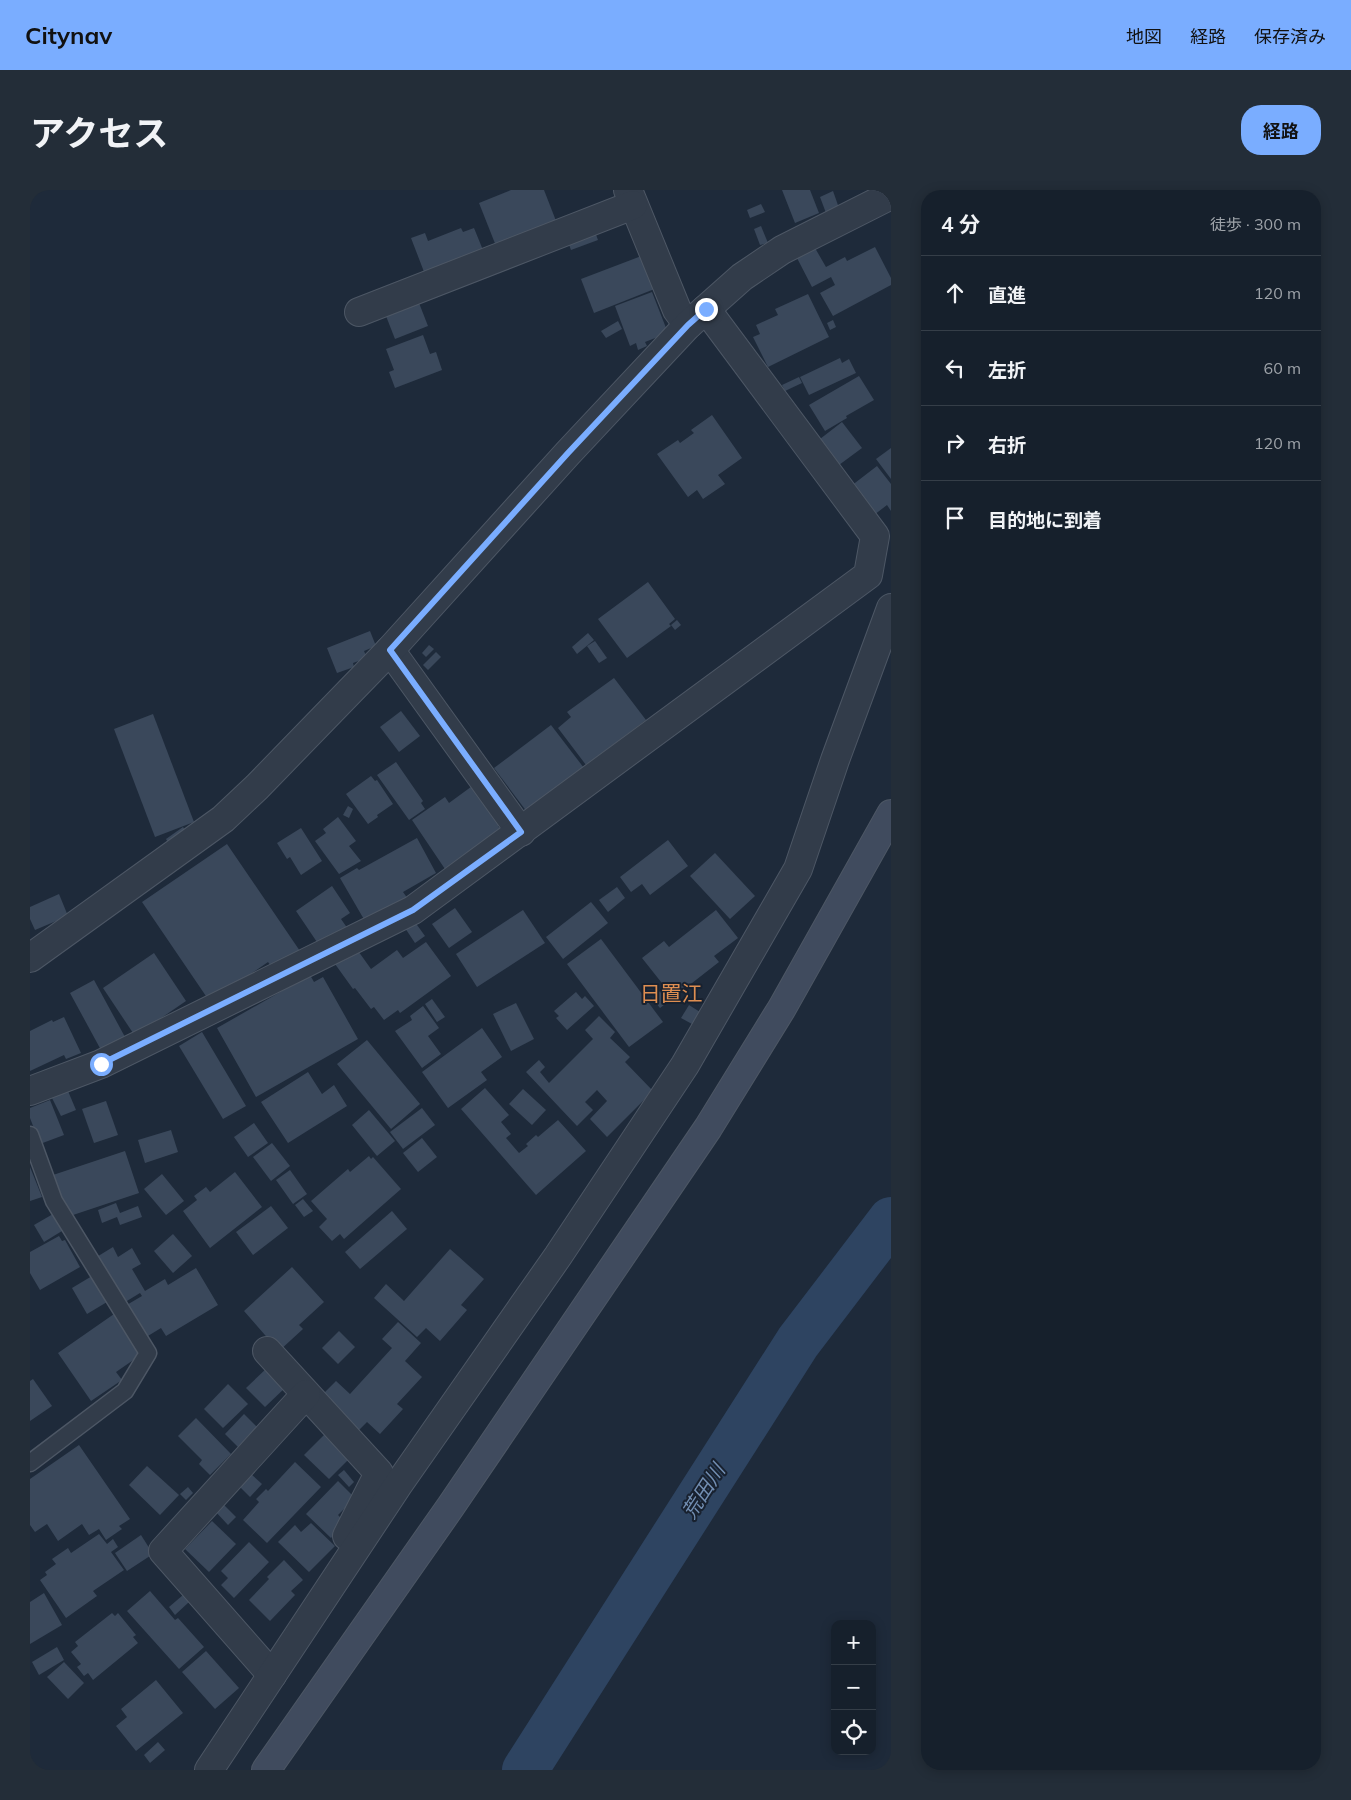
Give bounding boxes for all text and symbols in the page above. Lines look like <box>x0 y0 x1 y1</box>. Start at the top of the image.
text: Citynav <box>25 20 112 50</box>
text: 地図 <box>1126 25 1162 48</box>
text: 経路 <box>1190 25 1226 48</box>
text: 保存済み <box>1254 25 1326 48</box>
button: 経路 <box>1241 105 1321 155</box>
text: アクセス <box>30 111 168 155</box>
text: 4 分 <box>941 211 980 237</box>
text: 徒歩 · 300 m <box>1210 214 1301 234</box>
icon: ahead <box>941 279 969 307</box>
text: 直進 <box>988 283 1026 307</box>
text: 120 m <box>1254 283 1301 303</box>
route end <box>695 298 718 321</box>
icon: left <box>941 354 969 382</box>
text: 左折 <box>988 358 1026 382</box>
text: 60 m <box>1264 358 1301 378</box>
icon: right <box>941 429 969 457</box>
text: 右折 <box>988 433 1026 457</box>
text: 120 m <box>1254 433 1301 453</box>
icon: arrive <box>941 504 969 532</box>
text: 目的地に到着 <box>988 508 1102 532</box>
district label: 日置江 <box>640 980 703 1006</box>
route start <box>90 1053 113 1076</box>
water label: 荒田川 <box>676 1457 731 1523</box>
map controls <box>831 1620 876 1755</box>
button: + <box>831 1620 876 1665</box>
button: − <box>831 1665 876 1710</box>
button: locate <box>831 1710 876 1755</box>

